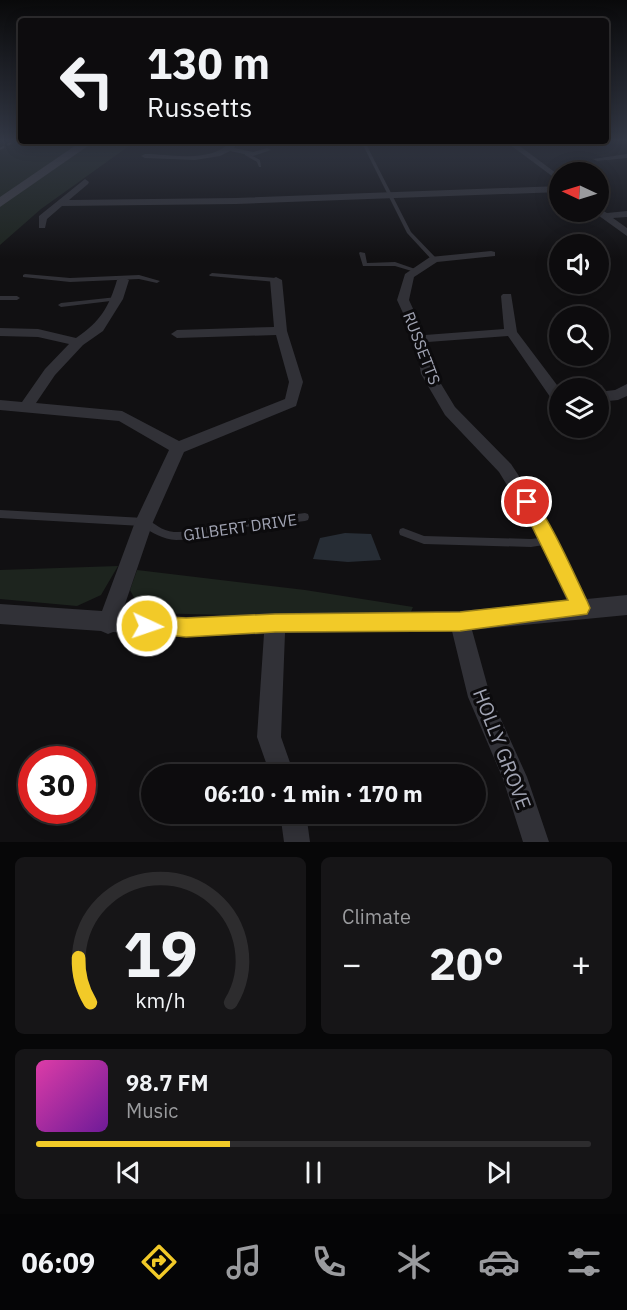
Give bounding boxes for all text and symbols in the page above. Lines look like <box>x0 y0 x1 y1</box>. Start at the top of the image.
text: 130 m <box>147 36 270 91</box>
icon: left <box>48 42 126 120</box>
text: Russetts <box>147 89 252 124</box>
north arrow <box>549 162 609 222</box>
map controls <box>549 162 609 438</box>
button: sound <box>549 234 609 294</box>
button: search <box>549 306 609 366</box>
street label: RUSSETTS <box>399 309 445 387</box>
button: layers <box>549 378 609 438</box>
pin <box>501 476 552 527</box>
icon: arrive <box>510 485 543 518</box>
street label: GILBERT DRIVE <box>182 509 298 545</box>
position arrow <box>115 594 179 658</box>
street label: HOLLY GROVE <box>467 684 538 813</box>
speed limit sign: 30 <box>18 746 96 824</box>
text: 06:10 · 1 min · 170 m <box>204 779 423 808</box>
text: Climate <box>342 903 411 930</box>
text: 19 <box>123 913 198 994</box>
text: 20° <box>429 934 504 992</box>
text: − <box>342 942 362 985</box>
text: + <box>571 942 591 985</box>
text: km/h <box>135 986 186 1014</box>
text: 98.7 FM <box>126 1068 209 1097</box>
text: Music <box>126 1097 178 1124</box>
icon: previous <box>112 1156 145 1189</box>
icon: pause <box>297 1156 330 1189</box>
icon: next <box>482 1156 515 1189</box>
icon: directions <box>138 1241 180 1283</box>
icon: music <box>223 1241 265 1283</box>
icon: phone <box>308 1241 350 1283</box>
icon: climate <box>393 1241 435 1283</box>
icon: car <box>478 1241 520 1283</box>
icon: filters <box>563 1241 605 1283</box>
text: 06:09 <box>22 1245 95 1280</box>

